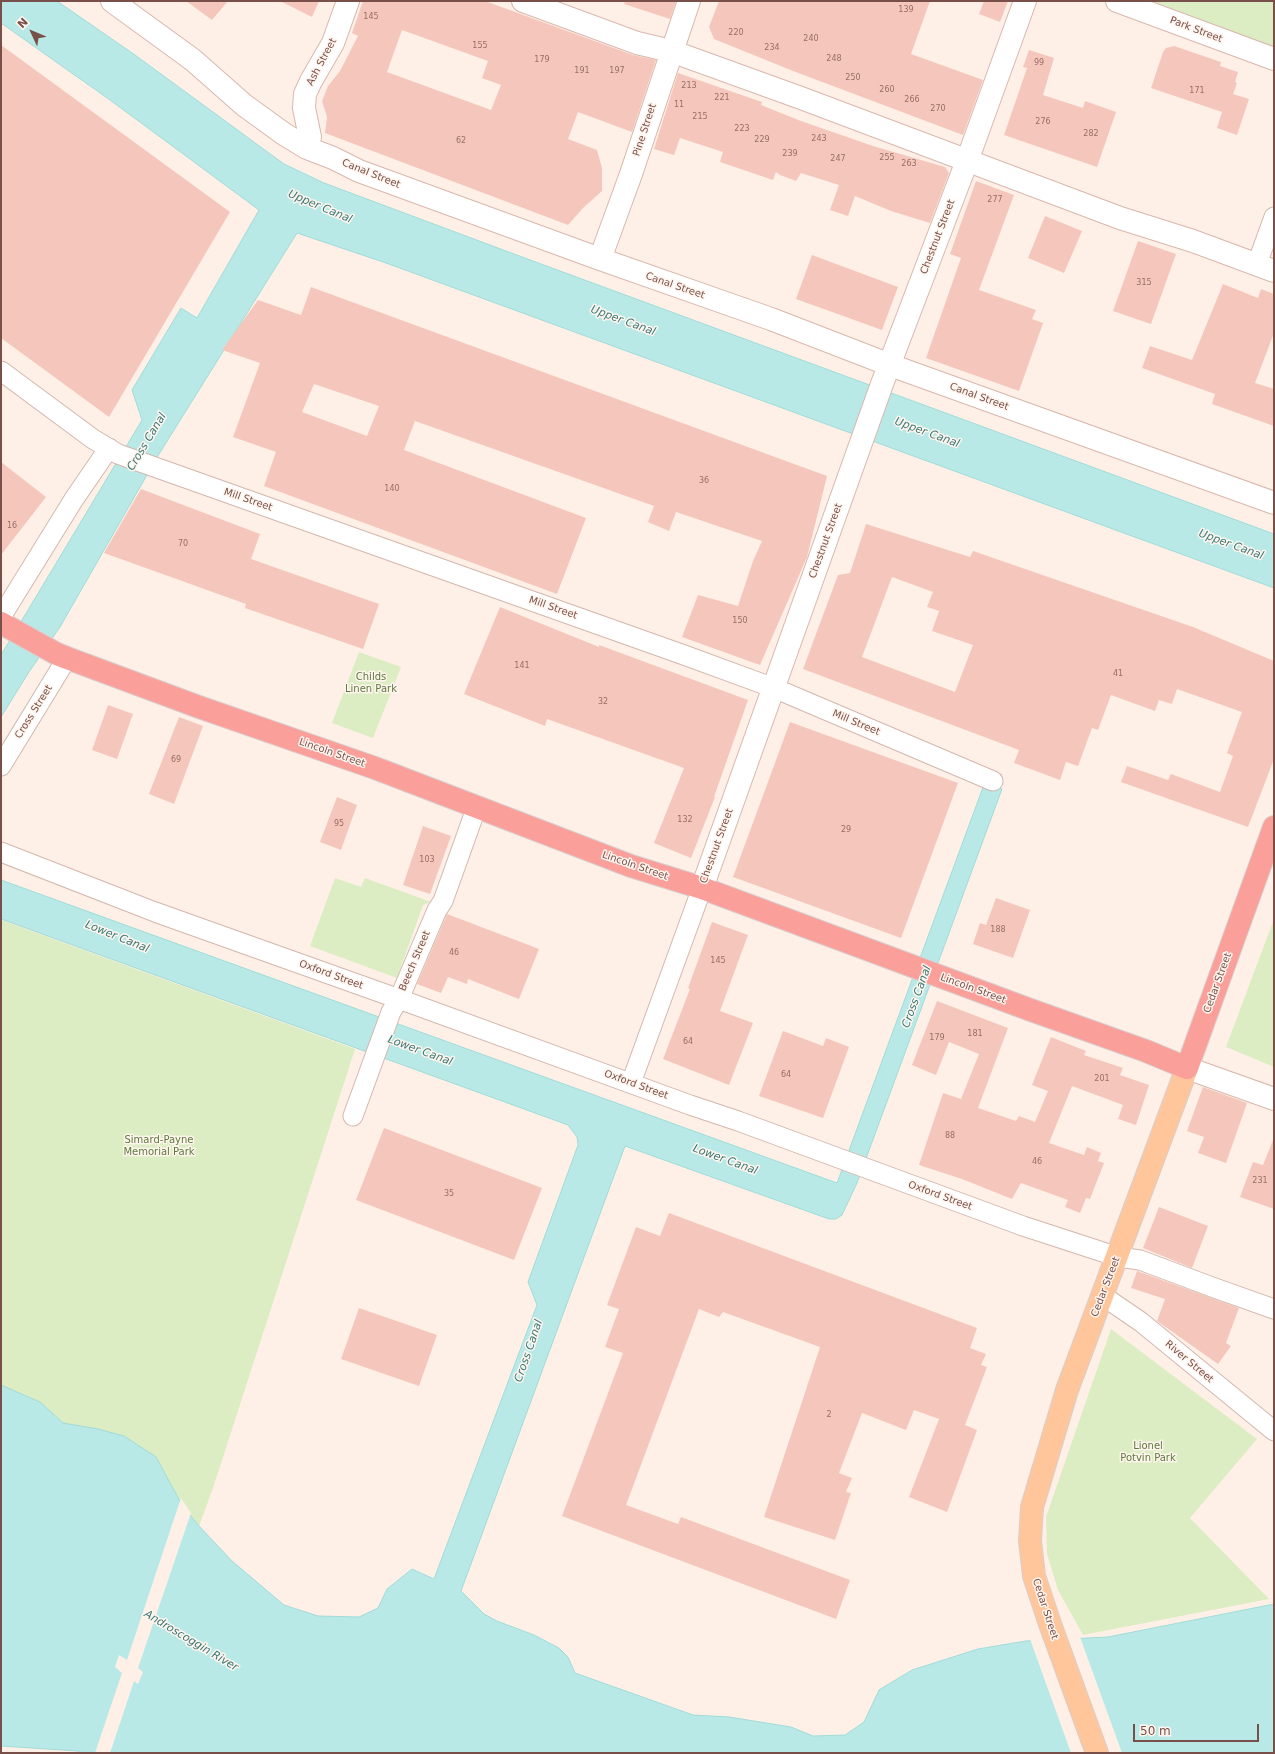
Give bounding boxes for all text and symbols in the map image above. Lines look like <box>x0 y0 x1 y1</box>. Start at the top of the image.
house number: 139 <box>898 5 914 15</box>
north arrow <box>12 12 52 52</box>
house number: 145 <box>363 12 379 22</box>
text: N <box>15 15 31 31</box>
street label: Park Street <box>1168 15 1224 45</box>
house number: 220 <box>728 28 744 38</box>
house number: 240 <box>803 34 819 44</box>
street label: Ash Street <box>305 36 339 88</box>
house number: 155 <box>472 41 488 51</box>
house number: 234 <box>764 43 780 53</box>
house number: 248 <box>826 54 842 64</box>
house number: 179 <box>534 55 550 65</box>
house number: 99 <box>1034 58 1044 68</box>
house number: 191 <box>574 66 590 76</box>
house number: 197 <box>609 66 625 76</box>
house number: 250 <box>845 73 861 83</box>
house number: 213 <box>681 81 697 91</box>
house number: 260 <box>879 85 895 95</box>
house number: 171 <box>1189 86 1205 96</box>
house number: 221 <box>714 93 730 103</box>
house number: 266 <box>904 95 920 105</box>
house number: 11 <box>674 100 684 110</box>
street label: Pine Street <box>631 102 659 158</box>
house number: 270 <box>930 104 946 114</box>
house number: 215 <box>692 112 708 122</box>
house number: 276 <box>1035 117 1051 127</box>
house number: 223 <box>734 124 750 134</box>
house number: 282 <box>1083 129 1099 139</box>
house number: 243 <box>811 134 827 144</box>
house number: 229 <box>754 135 770 145</box>
house number: 62 <box>456 136 466 146</box>
house number: 239 <box>782 149 798 159</box>
house number: 255 <box>879 153 895 163</box>
house number: 247 <box>830 154 846 164</box>
street label: Canal Street <box>340 157 402 191</box>
house number: 263 <box>901 159 917 169</box>
water label: Upper Canal <box>286 188 354 226</box>
house number: 277 <box>987 195 1003 205</box>
street label: Chestnut Street <box>918 198 958 276</box>
street label: Canal Street <box>644 270 706 302</box>
house number: 315 <box>1136 278 1152 288</box>
water label: Upper Canal <box>589 303 657 339</box>
street label: Canal Street <box>948 381 1010 413</box>
water label: Cross Canal <box>125 411 169 473</box>
water label: Upper Canal <box>893 415 961 451</box>
house number: 36 <box>699 476 709 486</box>
house number: 140 <box>384 484 400 494</box>
street label: Mill Street <box>222 486 274 514</box>
street label: Chestnut Street <box>807 502 845 580</box>
house number: 16 <box>7 521 17 531</box>
water label: Upper Canal <box>1197 527 1265 563</box>
house number: 70 <box>178 539 188 549</box>
street label: Mill Street <box>527 594 579 622</box>
house number: 150 <box>732 616 748 626</box>
house number: 141 <box>514 661 530 671</box>
house number: 41 <box>1113 669 1123 679</box>
park label: Childs Linen Park <box>345 671 397 694</box>
street label: Cross Street <box>13 683 55 741</box>
house number: 32 <box>598 697 608 707</box>
street label: Mill Street <box>830 708 882 738</box>
street label: Lincoln Street <box>297 736 367 770</box>
house number: 69 <box>171 755 181 765</box>
street label: Chestnut Street <box>698 807 736 885</box>
house number: 132 <box>677 815 693 825</box>
house number: 95 <box>334 819 344 829</box>
house number: 29 <box>841 825 851 835</box>
street label: Lincoln Street <box>600 849 670 883</box>
house number: 103 <box>419 855 435 865</box>
water label: Lower Canal <box>83 918 151 956</box>
house number: 188 <box>990 925 1006 935</box>
street label: Beech Street <box>397 929 433 993</box>
house number: 46 <box>449 948 459 958</box>
street label: Cedar Street <box>1202 951 1234 1015</box>
house number: 145 <box>710 956 726 966</box>
street label: Oxford Street <box>297 958 365 992</box>
water label: Cross Canal <box>900 964 934 1030</box>
street label: Lincoln Street <box>939 972 1007 1006</box>
house number: 181 <box>967 1029 983 1039</box>
water label: Lower Canal <box>386 1033 454 1069</box>
house number: 179 <box>929 1033 945 1043</box>
house number: 64 <box>683 1037 693 1047</box>
street label: Oxford Street <box>602 1068 670 1102</box>
house number: 64 <box>781 1070 791 1080</box>
house number: 201 <box>1094 1074 1110 1084</box>
house number: 88 <box>945 1131 955 1141</box>
park label: Simard-Payne Memorial Park <box>123 1134 195 1158</box>
water label: Lower Canal <box>691 1142 759 1178</box>
house number: 46 <box>1032 1157 1042 1167</box>
house number: 231 <box>1252 1176 1268 1186</box>
street label: Oxford Street <box>906 1179 974 1213</box>
house number: 35 <box>444 1189 454 1199</box>
street label: Cedar Street <box>1089 1255 1123 1319</box>
water label: Cross Canal <box>512 1318 546 1384</box>
street label: River Street <box>1162 1338 1216 1386</box>
house number: 2 <box>826 1410 832 1420</box>
park label: Lionel Potvin Park <box>1120 1440 1176 1464</box>
street label: Cedar Street <box>1030 1577 1060 1641</box>
water label: Androscoggin River <box>142 1608 240 1674</box>
scale bar <box>1135 1716 1261 1742</box>
text: 50 m <box>1140 1724 1171 1738</box>

